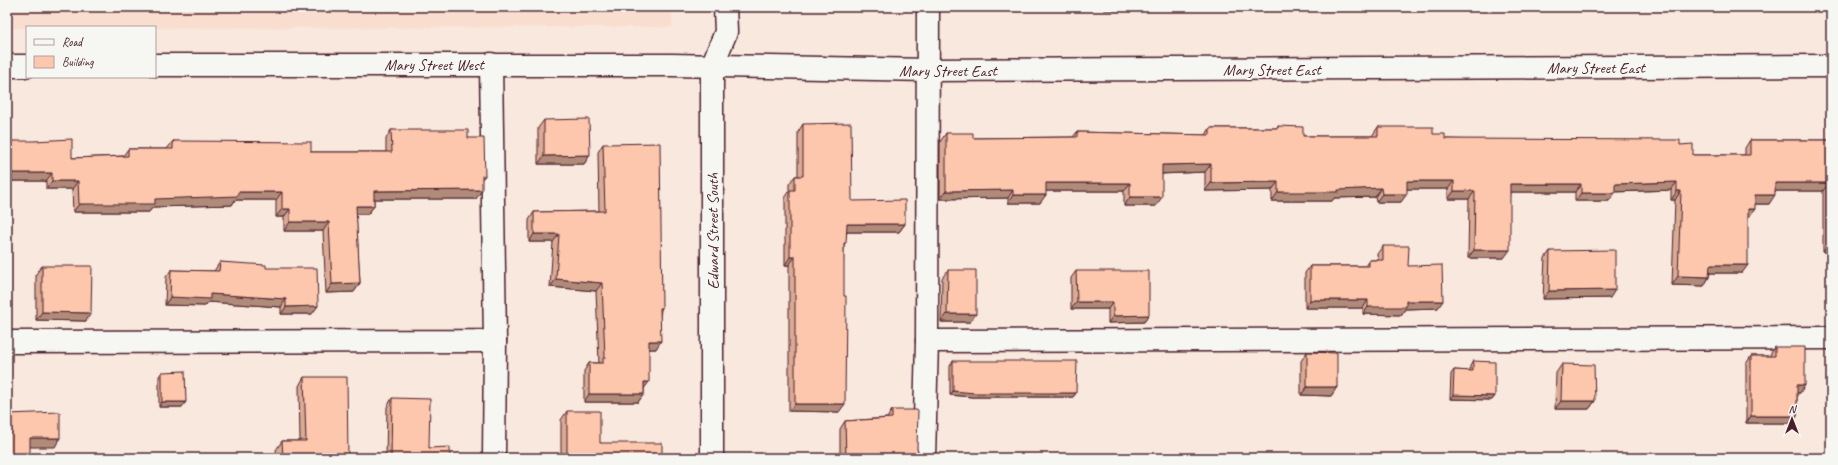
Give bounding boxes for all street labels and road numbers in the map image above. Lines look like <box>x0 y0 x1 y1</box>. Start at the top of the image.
street label: Mary Street West <box>384 55 485 75</box>
street label: Mary Street East <box>1547 58 1647 78</box>
street label: Mary Street East <box>1223 60 1323 80</box>
street label: Mary Street East <box>899 61 999 81</box>
street label: Edward Street South <box>703 172 723 289</box>

